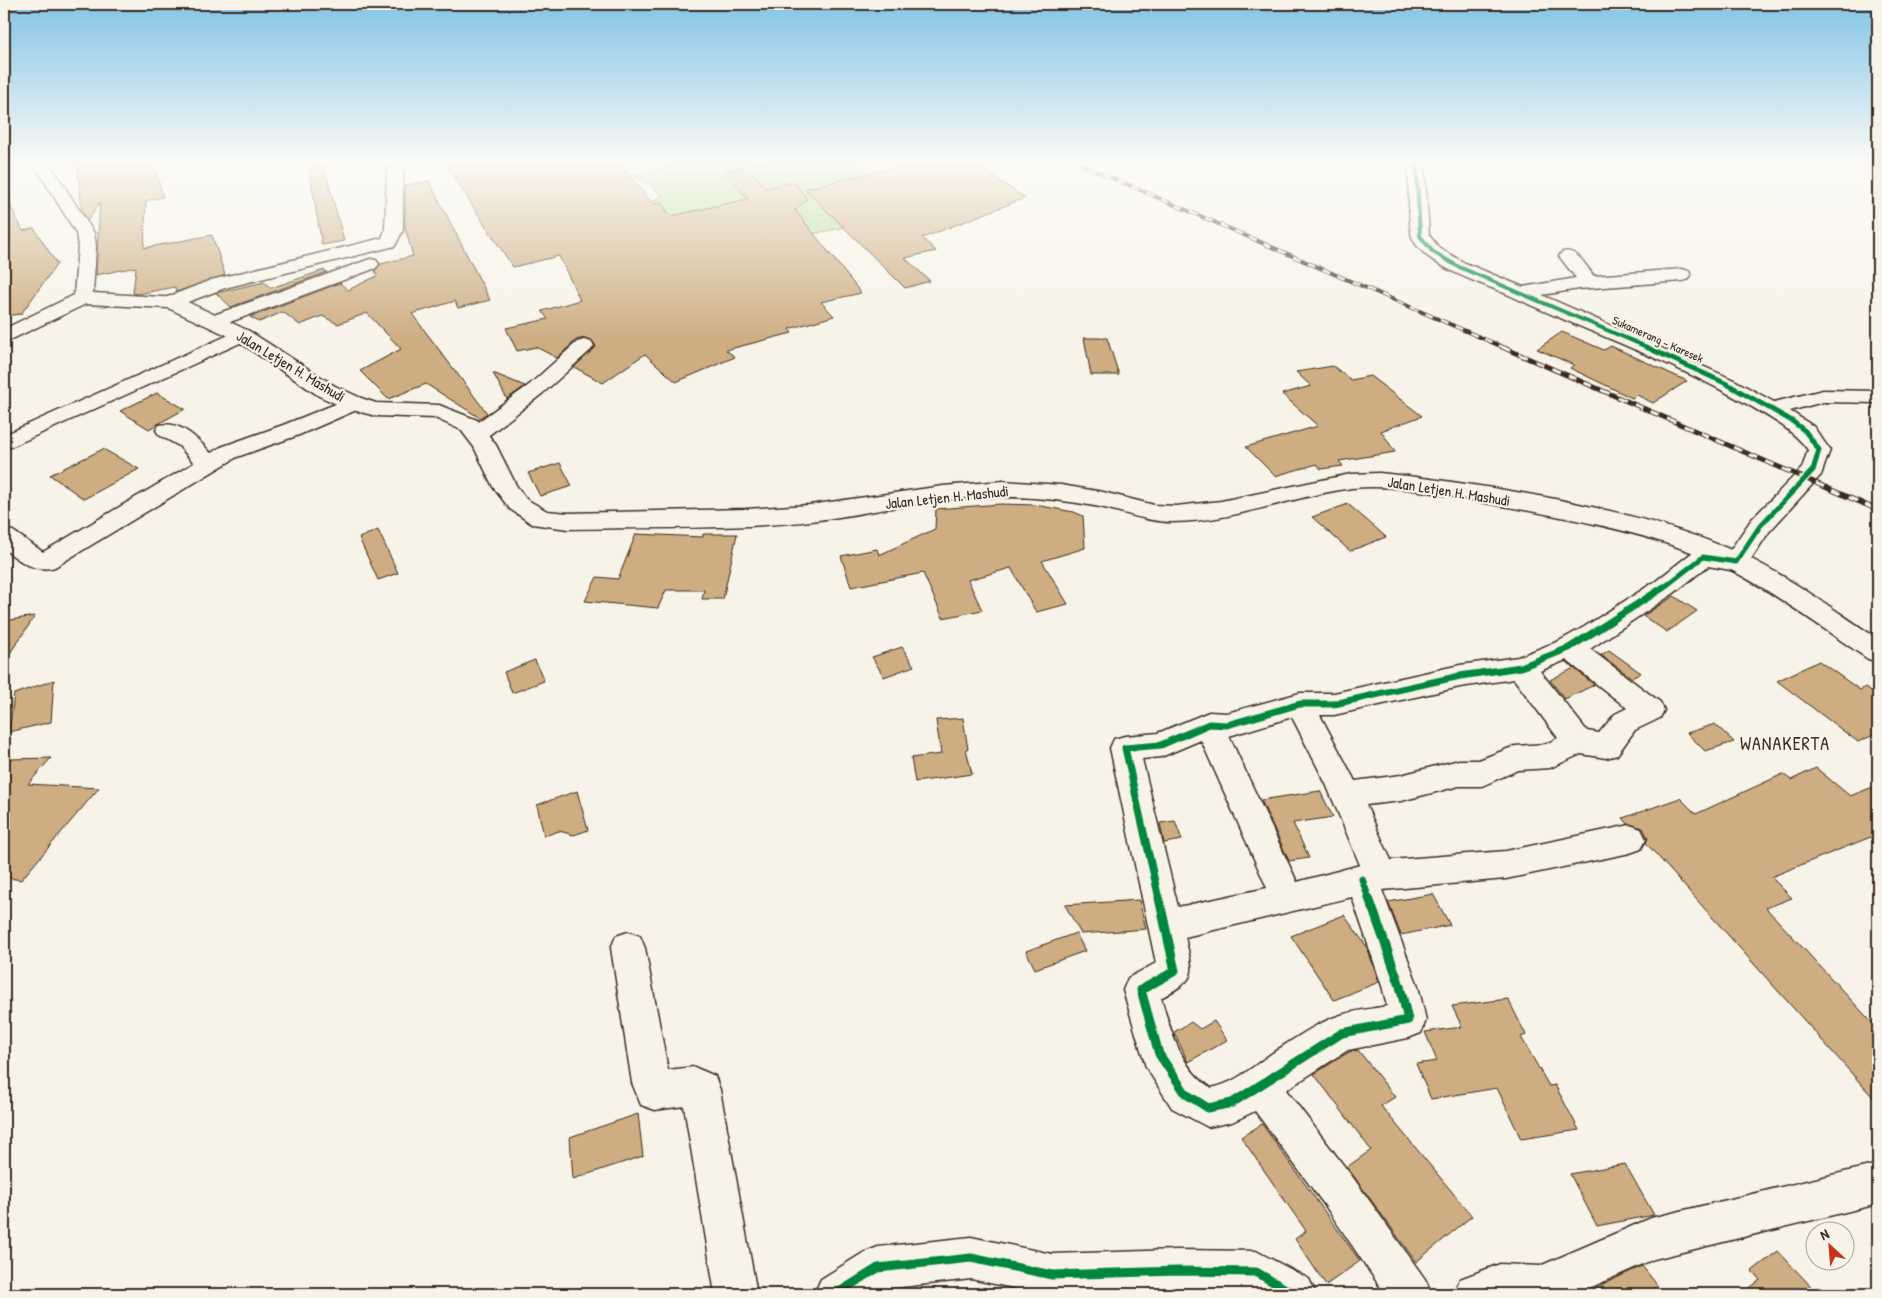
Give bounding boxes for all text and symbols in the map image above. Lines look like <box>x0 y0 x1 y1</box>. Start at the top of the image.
street label: Sukamerang - Karesek <box>1610 311 1706 367</box>
street label: Jalan Letjen H. Mashudi <box>233 325 349 407</box>
street label: Jalan Letjen H. Mashudi <box>1386 471 1512 511</box>
street label: Jalan Letjen H. Mashudi <box>884 480 1010 514</box>
district label: WANAKERTA <box>1740 731 1830 756</box>
north arrow <box>1804 1220 1854 1270</box>
text: N <box>1817 1223 1832 1244</box>

